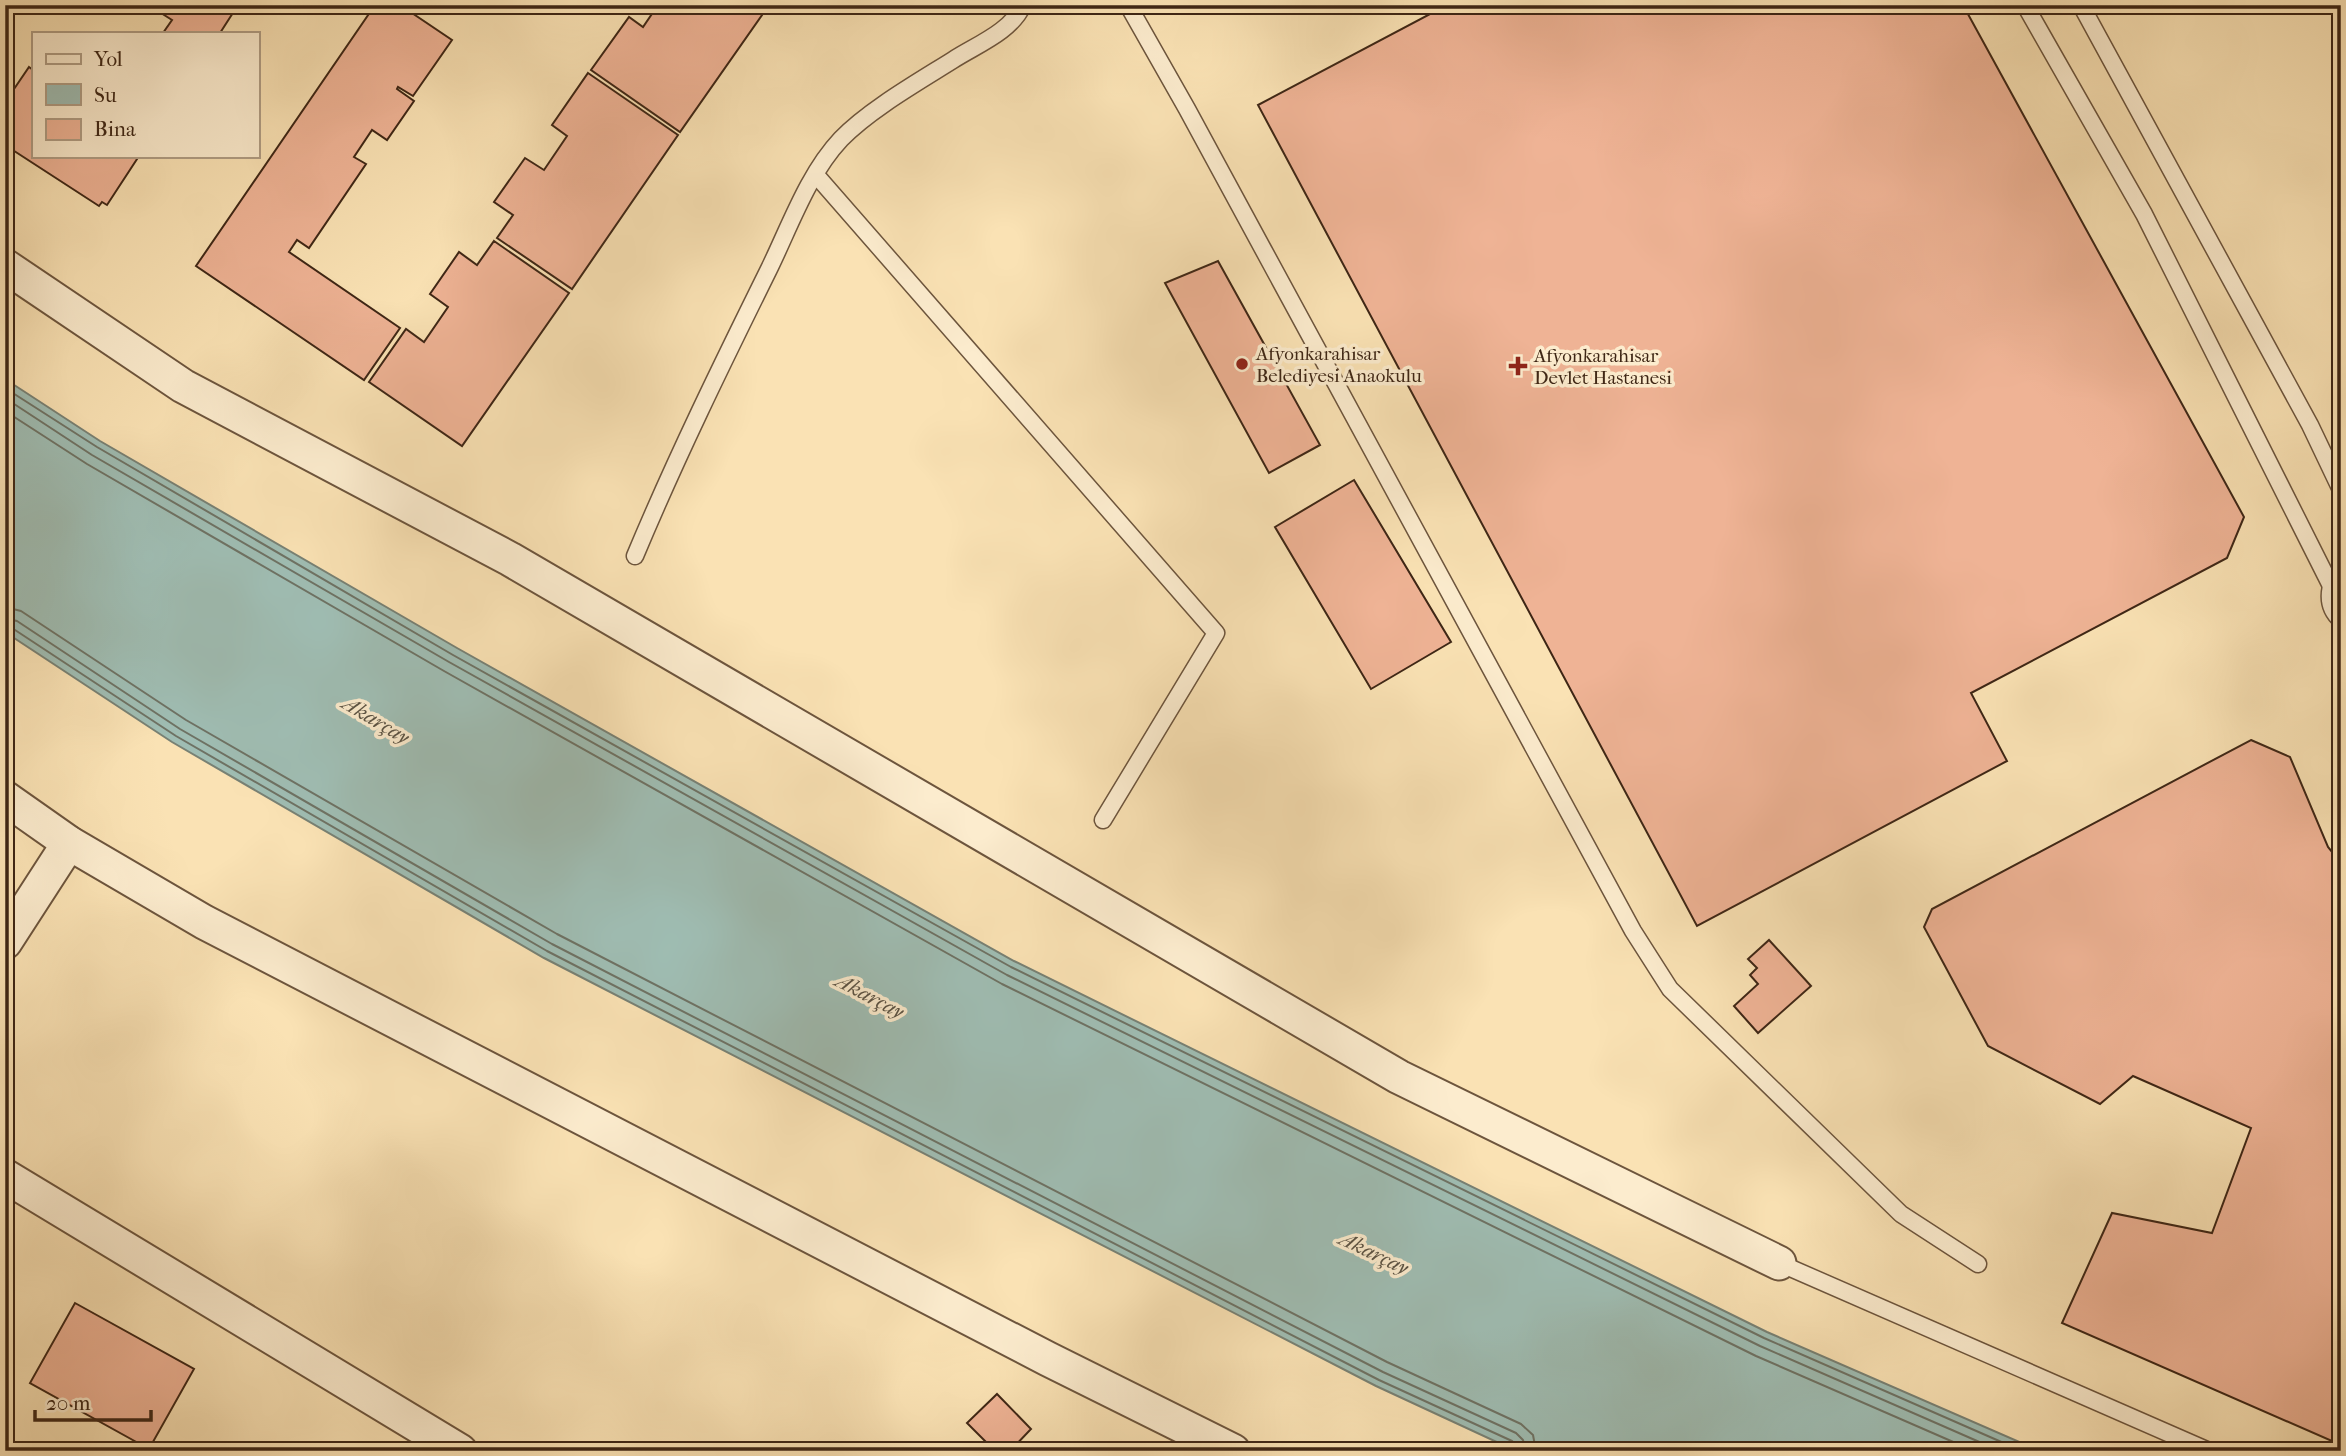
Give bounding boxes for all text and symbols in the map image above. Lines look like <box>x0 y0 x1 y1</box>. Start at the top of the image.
legend <box>32 32 259 158</box>
text: Yol <box>93 47 123 71</box>
text: Su <box>94 83 117 107</box>
text: Bina <box>94 117 136 141</box>
place label: Afyonkarahisar Belediyesi Anaokulu <box>1255 343 1422 387</box>
place label: Afyonkarahisar Devlet Hastanesi <box>1533 345 1672 389</box>
marker: Afyonkarahisar Belediyesi Anaokulu <box>1234 356 1250 372</box>
marker: Afyonkarahisar Devlet Hastanesi <box>1508 356 1528 376</box>
water label: Akarçay <box>336 689 415 750</box>
water label: Akarçay <box>829 967 909 1024</box>
water label: Akarçay <box>1333 1225 1413 1280</box>
scale bar <box>35 1379 150 1423</box>
text: 20 m <box>46 1391 91 1415</box>

